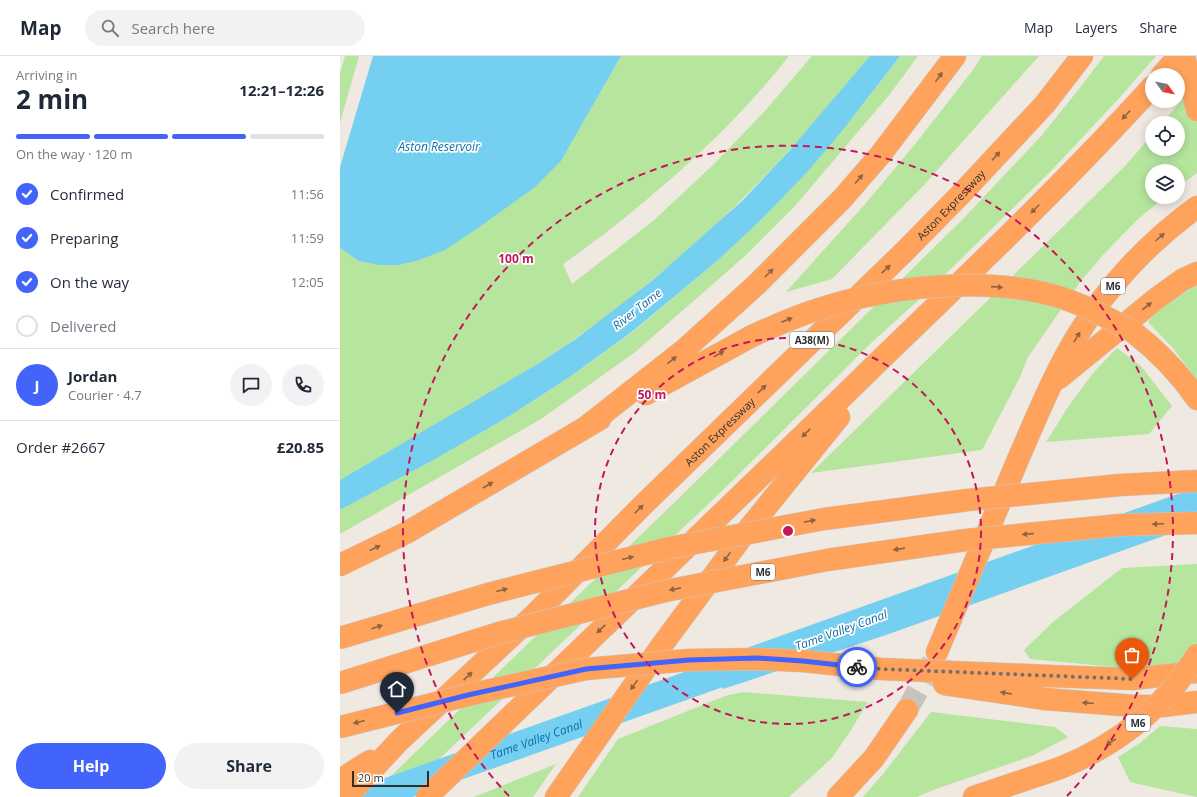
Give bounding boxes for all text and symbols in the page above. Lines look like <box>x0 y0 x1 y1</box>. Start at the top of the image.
search box <box>85 10 365 46</box>
text: Map <box>20 15 61 41</box>
icon: search <box>99 17 121 39</box>
text: Search here <box>131 18 215 38</box>
text: Map <box>1024 18 1053 37</box>
text: Layers <box>1075 18 1117 37</box>
text: Share <box>1139 18 1177 37</box>
text: Arriving in <box>16 66 78 84</box>
north arrow <box>1145 68 1185 108</box>
map controls <box>1145 68 1185 204</box>
one-way arrow <box>935 72 943 82</box>
text: 12:21–12:26 <box>239 80 324 100</box>
text: 2 min <box>16 81 88 117</box>
one-way arrow <box>1122 111 1131 120</box>
button: locate <box>1145 116 1185 156</box>
water label: Aston Reservoir <box>397 138 481 155</box>
text: On the way · 120 m <box>16 145 132 163</box>
one-way arrow <box>991 152 1000 161</box>
button: layers <box>1145 164 1185 204</box>
street label: Aston Expressway <box>913 166 988 243</box>
one-way arrow <box>854 174 863 184</box>
icon: check <box>16 183 38 205</box>
text: Confirmed <box>50 184 124 204</box>
text: 11:56 <box>291 185 324 203</box>
one-way arrow <box>1030 204 1040 214</box>
icon: check <box>16 227 38 249</box>
text: Preparing <box>50 228 118 248</box>
text: 11:59 <box>291 229 324 247</box>
one-way arrow <box>1155 233 1165 242</box>
text: 100 m <box>498 250 534 267</box>
one-way arrow <box>881 264 891 274</box>
one-way arrow <box>764 268 774 278</box>
icon: check <box>16 271 38 293</box>
text: On the way <box>50 272 129 292</box>
text: 12:05 <box>291 273 324 291</box>
road number: M6 <box>1101 278 1125 294</box>
one-way arrow <box>991 283 1003 290</box>
water label: River Tame <box>609 284 665 334</box>
one-way arrow <box>1142 301 1153 310</box>
text: Delivered <box>50 316 117 336</box>
one-way arrow <box>782 317 794 323</box>
one-way arrow <box>1073 331 1080 343</box>
road number: A38(M) <box>790 332 834 348</box>
one-way arrow <box>713 351 725 358</box>
one-way arrow <box>667 355 678 364</box>
button: chat <box>230 364 272 406</box>
button: phone <box>282 364 324 406</box>
text: Jordan <box>68 366 117 386</box>
text: J <box>35 375 39 395</box>
one-way arrow <box>757 384 767 394</box>
text: Courier · 4.7 <box>68 386 142 404</box>
text: 50 m <box>638 386 666 403</box>
street label: Aston Expressway <box>681 393 758 469</box>
one-way arrow <box>801 428 811 438</box>
text: Order #2667 <box>16 437 105 457</box>
text: £20.85 <box>277 437 324 457</box>
one-way arrow <box>482 481 494 488</box>
one-way arrow <box>634 504 644 514</box>
one-way arrow <box>804 518 816 524</box>
one-way arrow <box>1151 521 1164 527</box>
centre of rings <box>781 524 795 538</box>
one-way arrow <box>1022 531 1034 537</box>
one-way arrow <box>369 545 381 551</box>
one-way arrow <box>893 546 905 552</box>
one-way arrow <box>723 552 731 563</box>
one-way arrow <box>622 555 634 561</box>
road number: M6 <box>751 564 775 580</box>
one-way arrow <box>669 586 681 592</box>
one-way arrow <box>496 587 508 593</box>
water label: Tame Valley Canal <box>793 605 890 655</box>
one-way arrow <box>372 624 384 630</box>
one-way arrow <box>596 625 607 634</box>
pin <box>1115 638 1149 679</box>
icon: bag <box>1121 644 1143 666</box>
courier <box>837 647 877 687</box>
icon: bike <box>846 656 868 678</box>
pin <box>380 672 414 713</box>
one-way arrow <box>463 672 473 681</box>
icon: home <box>386 678 408 700</box>
one-way arrow <box>630 680 638 690</box>
one-way arrow <box>1000 690 1012 696</box>
one-way arrow <box>1082 699 1094 706</box>
water label: Tame Valley Canal <box>487 714 586 763</box>
road number: M6 <box>1126 715 1150 731</box>
one-way arrow <box>353 719 365 725</box>
one-way arrow <box>1106 738 1116 746</box>
button: Help <box>16 743 166 789</box>
button: Share <box>174 743 324 789</box>
scale bar <box>352 769 429 788</box>
text: 20 m <box>358 770 384 785</box>

